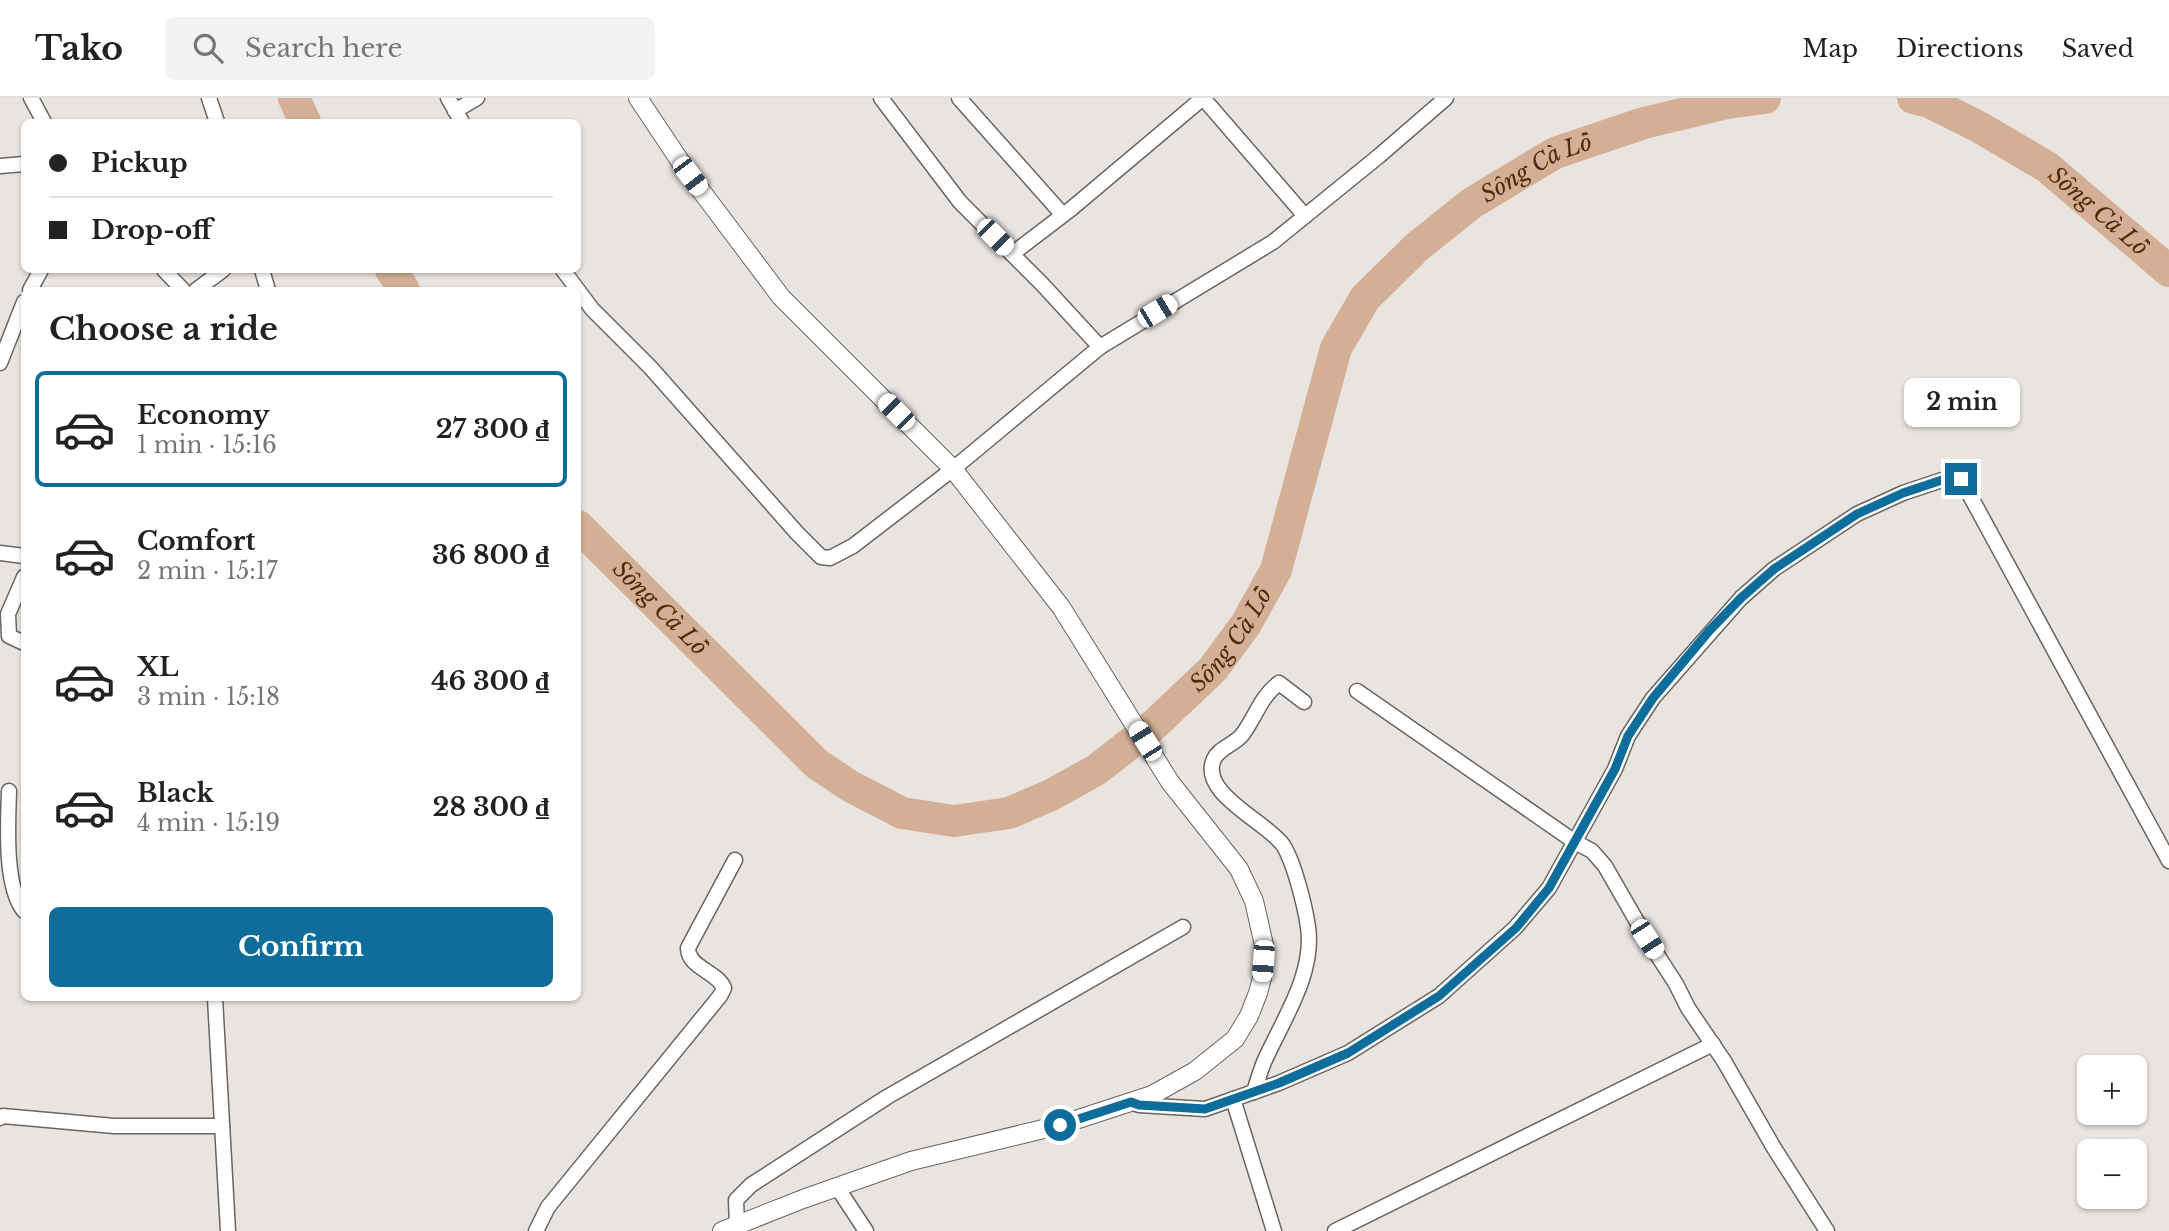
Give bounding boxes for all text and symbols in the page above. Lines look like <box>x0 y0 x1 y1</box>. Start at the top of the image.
search box <box>165 17 655 80</box>
text: Tako <box>35 28 123 69</box>
icon: search <box>189 29 227 67</box>
text: Search here <box>245 32 402 64</box>
text: Map <box>1802 34 1858 63</box>
text: Directions <box>1896 34 2024 63</box>
text: Saved <box>2062 34 2134 63</box>
water label: Sông Cà Lồ <box>1475 127 1596 209</box>
text: Pickup <box>91 147 188 179</box>
car <box>669 153 712 199</box>
water label: Sông Cà Lồ <box>2043 161 2155 262</box>
text: Drop-off <box>91 214 212 246</box>
car <box>973 215 1018 259</box>
car <box>1134 291 1181 331</box>
text: Choose a ride <box>49 309 278 349</box>
callout: 2 min <box>1903 378 2019 426</box>
text: 2 min <box>1926 388 1998 416</box>
car <box>874 390 919 434</box>
icon: car <box>53 398 116 461</box>
text: Economy <box>137 399 270 431</box>
text: 27 300 ₫ <box>436 413 549 445</box>
text: 1 min · 15:16 <box>137 431 277 459</box>
route end <box>1945 463 1977 495</box>
icon: car <box>53 524 116 587</box>
text: Comfort <box>137 525 255 557</box>
text: 36 800 ₫ <box>432 539 549 571</box>
water label: Sông Cà Lồ <box>607 555 714 662</box>
text: 2 min · 15:17 <box>137 557 278 585</box>
water label: Sông Cà Lồ <box>1184 582 1278 698</box>
icon: car <box>53 650 116 713</box>
text: XL <box>137 651 179 683</box>
text: 46 300 ₫ <box>431 665 549 697</box>
text: 3 min · 15:18 <box>137 683 280 711</box>
car <box>1125 718 1166 764</box>
icon: car <box>53 776 116 839</box>
text: Black <box>137 777 214 809</box>
text: 28 300 ₫ <box>433 791 549 823</box>
text: 4 min · 15:19 <box>137 809 280 837</box>
button: Confirm <box>49 907 553 987</box>
car <box>1627 916 1668 962</box>
car <box>1252 939 1275 983</box>
map controls <box>2077 1055 2147 1209</box>
button: + <box>2077 1055 2147 1125</box>
route start <box>1044 1109 1076 1141</box>
button: − <box>2077 1139 2147 1209</box>

